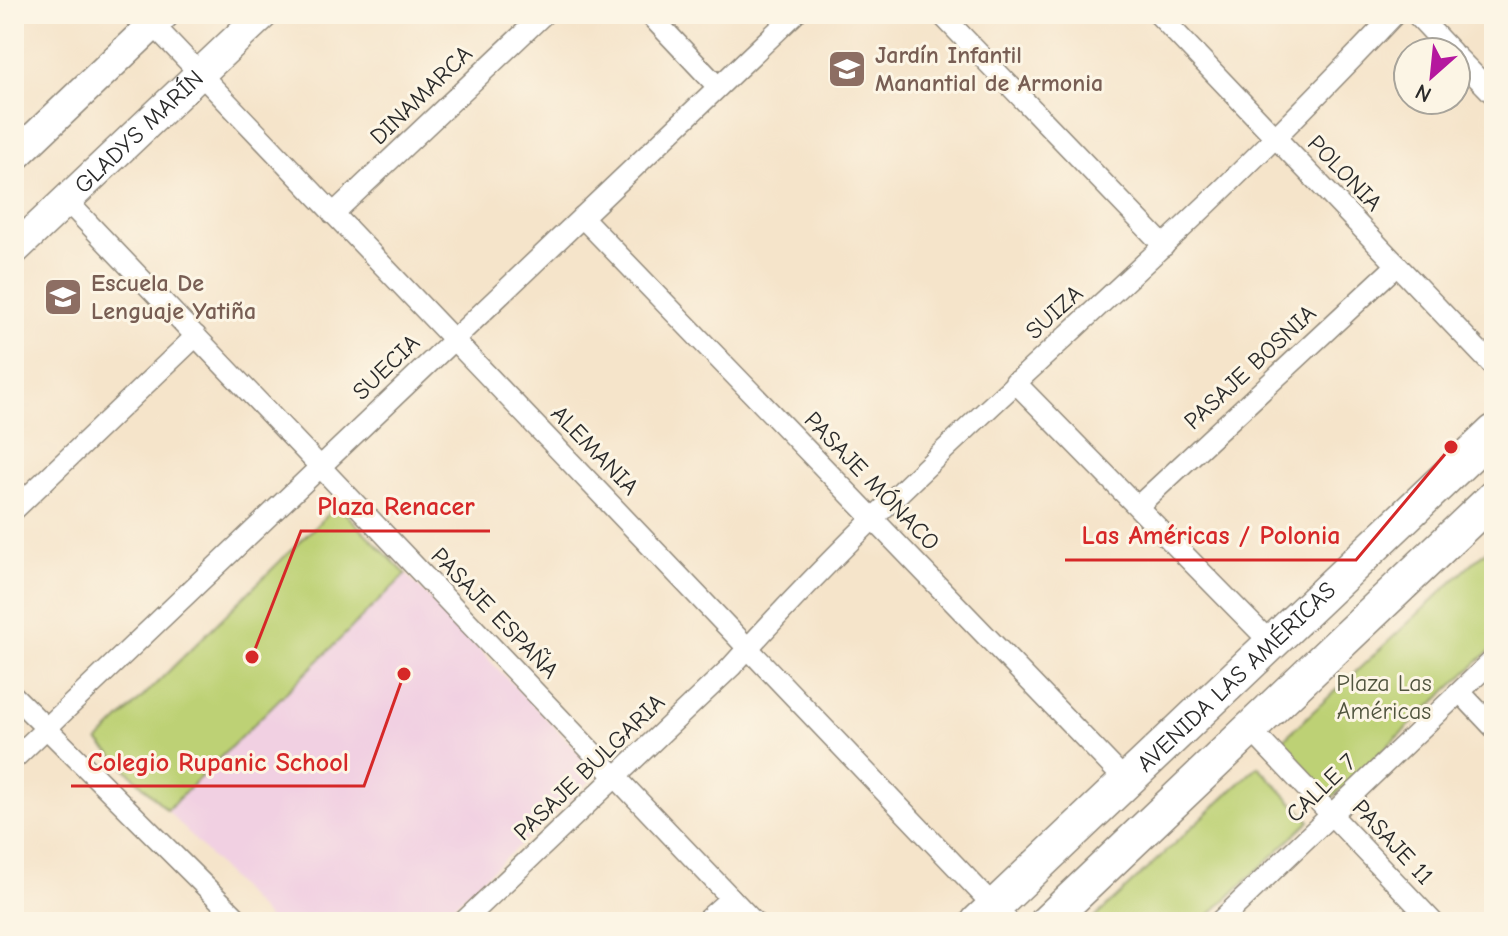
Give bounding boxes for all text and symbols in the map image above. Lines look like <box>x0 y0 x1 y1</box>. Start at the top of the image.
north arrow <box>1392 36 1472 116</box>
street label: DINAMARCA <box>364 40 478 150</box>
place label: Jardín Infantil Manantial de Armonia <box>875 41 1103 97</box>
school or university icon: Jardín Infantil Manantial de Armonia <box>826 48 868 90</box>
street label: GLADYS MARÍN <box>69 64 209 199</box>
text: N <box>1411 78 1436 108</box>
street label: POLONIA <box>1302 129 1388 217</box>
place label: Escuela De Lenguaje Yatiña <box>91 269 256 325</box>
school or university icon: Escuela De Lenguaje Yatiña <box>42 276 84 318</box>
street label: SUIZA <box>1020 279 1088 345</box>
street label: PASAJE BOSNIA <box>1178 299 1322 435</box>
street label: SUECIA <box>347 328 425 406</box>
street label: ALEMANIA <box>545 399 645 501</box>
street label: PASAJE MÓNACO <box>799 406 945 556</box>
callout: Plaza Renacer <box>301 481 490 531</box>
text: Plaza Renacer <box>317 492 475 522</box>
callout: Las Américas / Polonia <box>1065 510 1356 560</box>
text: Las Américas / Polonia <box>1082 521 1340 551</box>
street label: PASAJE ESPAÑA <box>426 542 564 684</box>
street label: AVENIDA LAS AMÉRICAS <box>1131 576 1341 778</box>
park label: Plaza Las Américas <box>1336 669 1432 725</box>
street label: PASAJE BULGARIA <box>508 688 670 846</box>
callout: Colegio Rupanic School <box>71 736 364 786</box>
text: Colegio Rupanic School <box>87 748 349 778</box>
street label: CALLE 7 <box>1280 748 1362 828</box>
street label: PASAJE 11 <box>1347 794 1439 890</box>

